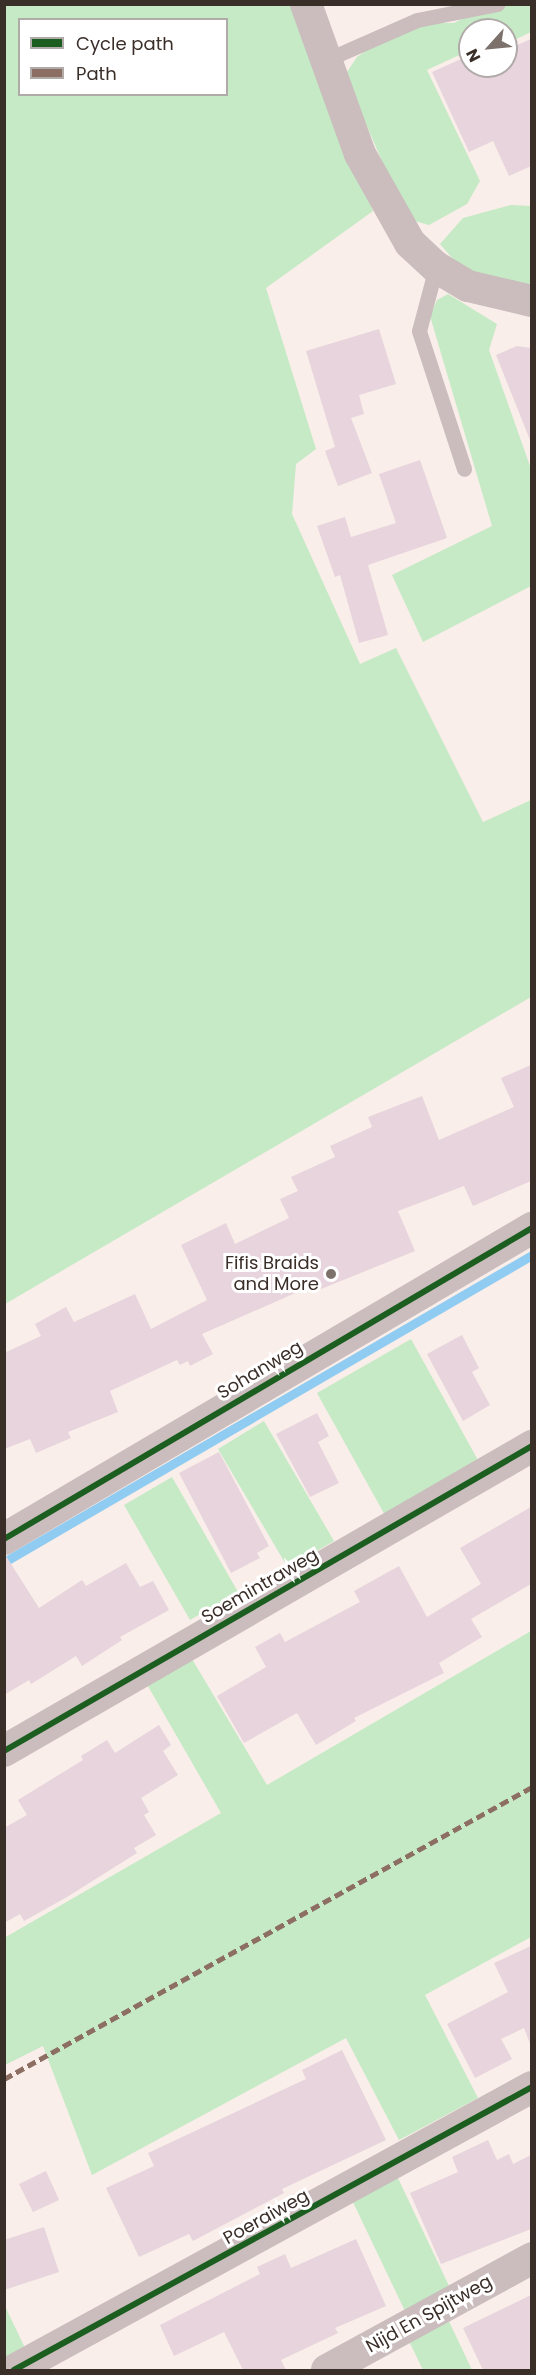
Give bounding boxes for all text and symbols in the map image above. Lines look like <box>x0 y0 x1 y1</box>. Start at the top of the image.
legend <box>18 18 228 96</box>
north arrow <box>458 18 518 78</box>
text: Cycle path <box>76 31 174 56</box>
text: N <box>460 45 486 66</box>
text: Path <box>76 61 117 86</box>
place label: Fifis Braids and More <box>225 1253 319 1296</box>
marker: Fifis Braids and More <box>324 1267 338 1281</box>
street label: Sohanweg <box>214 1336 306 1404</box>
street label: Soemintraweg <box>198 1544 322 1628</box>
street label: Poeraiweg <box>219 2185 313 2249</box>
street label: Nijd En Spijtweg <box>362 2271 496 2357</box>

